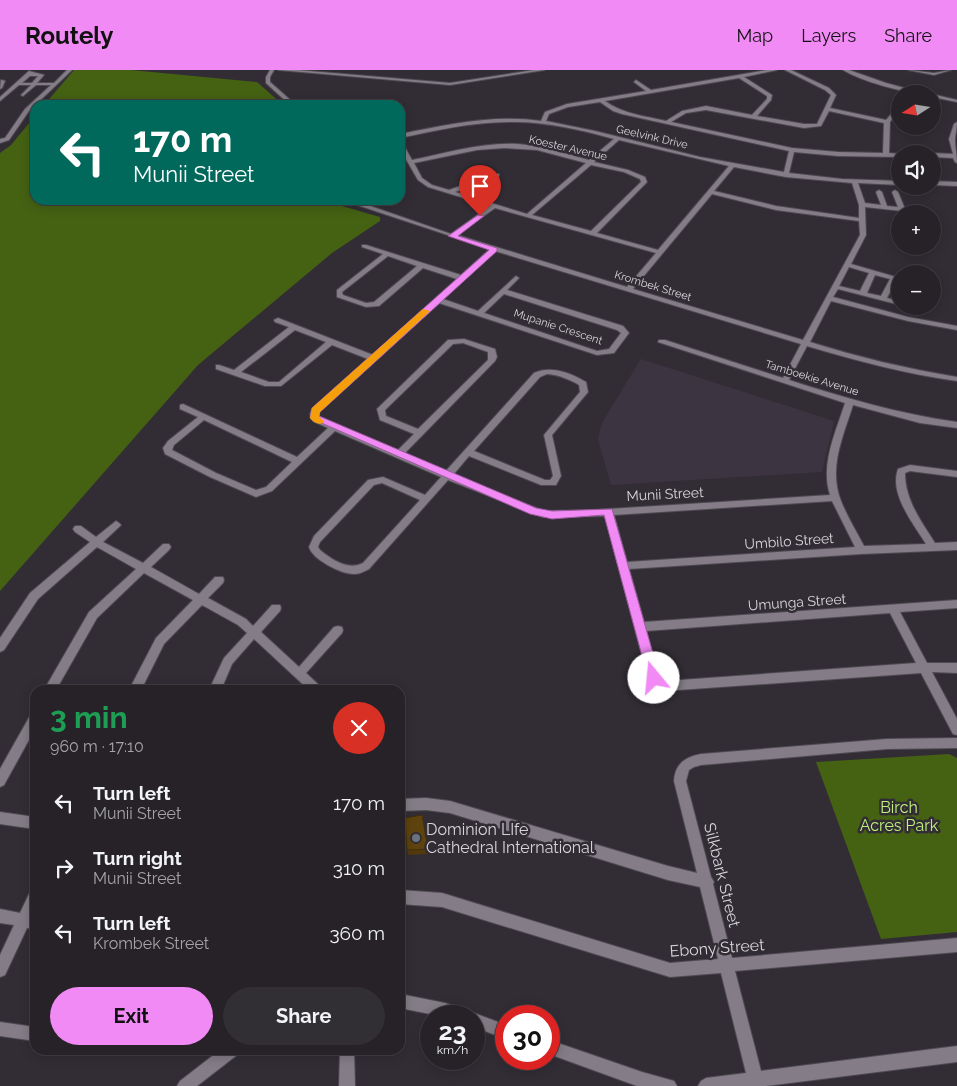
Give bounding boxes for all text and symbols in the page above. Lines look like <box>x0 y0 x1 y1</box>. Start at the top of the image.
text: Routely <box>25 21 114 50</box>
text: Map <box>737 25 773 46</box>
text: Layers <box>801 25 856 46</box>
text: Share <box>884 25 932 46</box>
north arrow <box>891 85 941 135</box>
map controls <box>891 85 941 315</box>
text: 170 m <box>133 119 232 160</box>
icon: left <box>50 120 115 185</box>
street label: Geelvink Drive <box>615 122 690 152</box>
street label: Koester Avenue <box>528 133 609 163</box>
button: sound <box>891 145 941 195</box>
text: Munii Street <box>133 161 254 187</box>
pin <box>459 165 501 216</box>
icon: arrive <box>466 172 494 200</box>
button: + <box>891 205 941 255</box>
button: − <box>891 265 941 315</box>
street label: Krombek Street <box>613 268 693 304</box>
street label: Mupanie Crescent <box>512 307 604 348</box>
street label: Tamboekie Avenue <box>764 358 861 399</box>
street label: Munii Street <box>626 484 704 504</box>
street label: Umbilo Street <box>744 530 835 552</box>
street label: Umunga Street <box>747 591 847 613</box>
position arrow <box>627 651 679 703</box>
text: 3 min <box>50 700 128 735</box>
button: close <box>333 702 385 754</box>
text: 960 m · 17:10 <box>50 737 144 756</box>
text: Turn left <box>93 782 170 804</box>
icon: left <box>50 789 78 817</box>
text: 170 m <box>333 792 385 814</box>
park label: Birch Acres Park <box>860 798 939 835</box>
text: Munii Street <box>93 804 181 823</box>
place label: Dominion LIfe Cathedral International <box>426 820 595 857</box>
street label: Silkbark Street <box>700 821 744 930</box>
marker: Dominion LIfe Cathedral International <box>410 832 422 844</box>
text: Turn right <box>93 847 182 869</box>
icon: right <box>50 854 78 882</box>
text: 310 m <box>333 857 385 879</box>
text: Munii Street <box>93 869 181 888</box>
text: Turn left <box>93 912 170 934</box>
icon: left <box>50 919 78 947</box>
text: 360 m <box>329 922 385 944</box>
text: Krombek Street <box>93 934 209 953</box>
street label: Ebony Street <box>669 935 766 961</box>
button: Exit <box>50 987 213 1045</box>
button: Share <box>223 987 385 1045</box>
speed limit sign: 30 <box>495 1005 560 1070</box>
text: 23 <box>438 1016 467 1046</box>
text: km/h <box>437 1043 468 1057</box>

